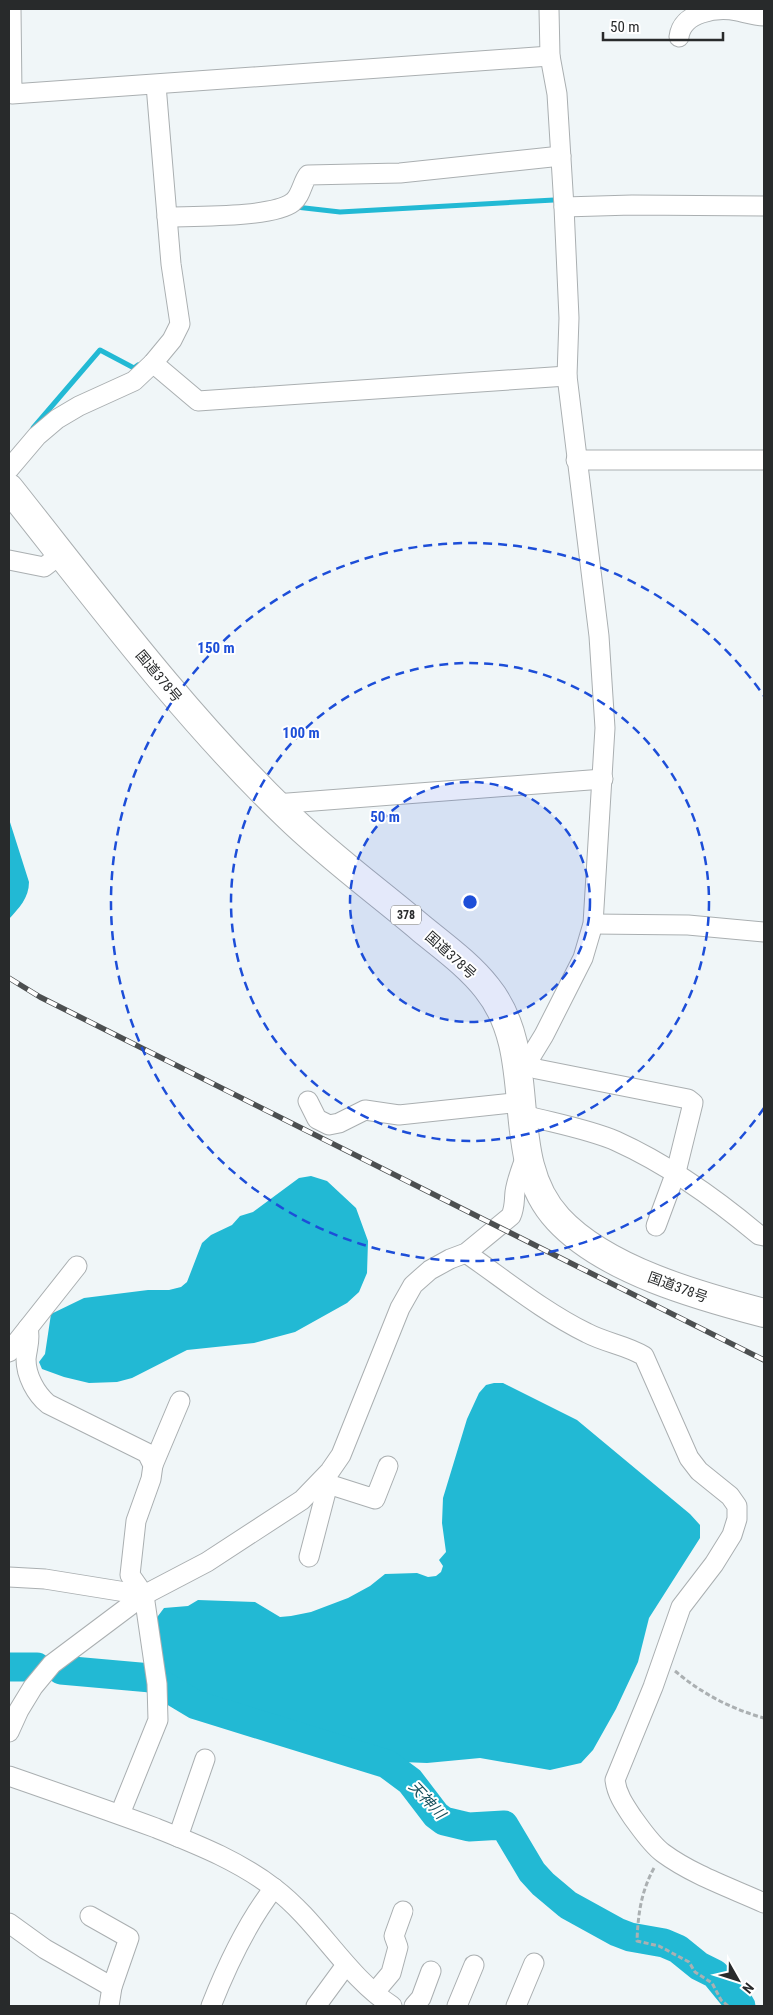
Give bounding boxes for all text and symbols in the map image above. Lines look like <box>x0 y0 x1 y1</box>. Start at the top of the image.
scale bar <box>603 10 723 42</box>
text: 50 m <box>610 18 640 36</box>
text: 150 m <box>197 639 235 657</box>
street label: 国道378号 <box>133 647 185 705</box>
text: 100 m <box>282 724 320 742</box>
text: 50 m <box>370 808 400 826</box>
centre of rings <box>461 893 479 911</box>
road number: 378 <box>391 906 421 924</box>
street label: 国道378号 <box>422 928 480 982</box>
street label: 国道378号 <box>646 1269 710 1305</box>
water label: 天神川 <box>405 1777 450 1824</box>
north arrow <box>713 1955 763 2005</box>
text: N <box>739 1980 757 1997</box>

